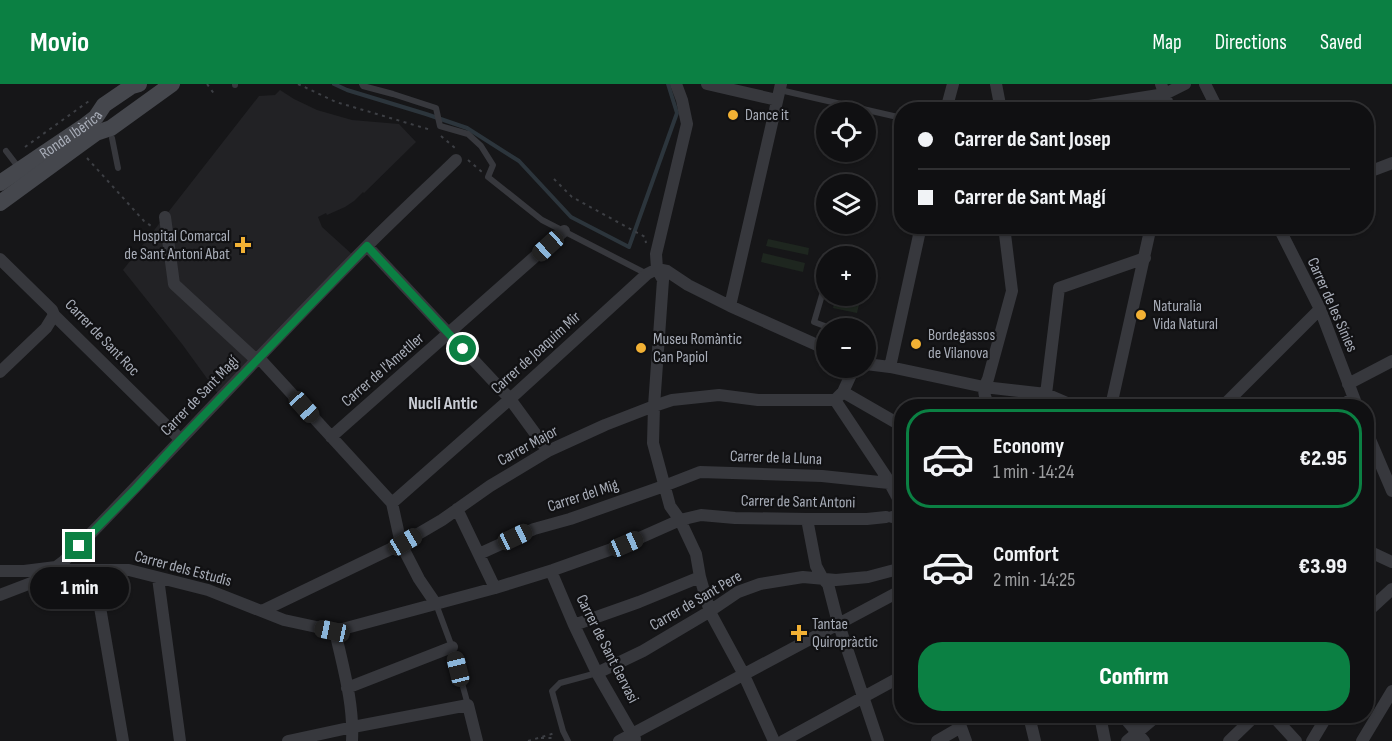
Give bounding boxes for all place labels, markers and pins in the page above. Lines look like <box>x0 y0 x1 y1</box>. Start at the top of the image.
place label: Dance it <box>745 106 789 125</box>
marker: Dance it <box>726 108 740 122</box>
place label: Hospital Comarcal de Sant Antoni Abat <box>124 227 230 264</box>
marker: Hospital Comarcal de Sant Antoni Abat <box>234 236 252 254</box>
place label: Naturalia Vida Natural <box>1153 297 1218 334</box>
marker: Naturalia Vida Natural <box>1134 308 1148 322</box>
place label: Bordegassos de Vilanova <box>928 326 995 363</box>
place label: Museu Romàntic Can Papiol <box>653 330 742 367</box>
marker: Bordegassos de Vilanova <box>909 337 923 351</box>
marker: Museu Romàntic Can Papiol <box>634 341 648 355</box>
place label: Tantae Quiropràctic <box>812 615 878 652</box>
marker: Tantae Quiropràctic <box>790 624 808 642</box>

